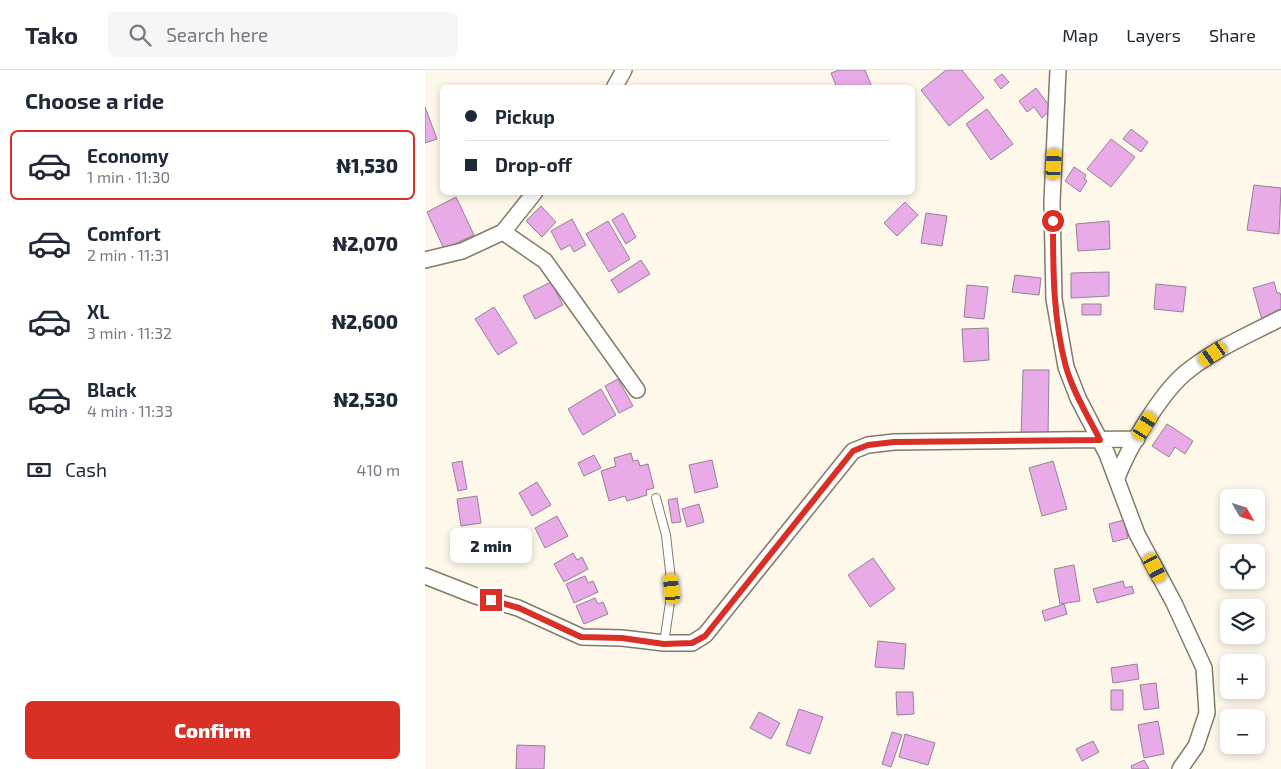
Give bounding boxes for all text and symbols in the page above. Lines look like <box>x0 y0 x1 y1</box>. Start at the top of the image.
search box <box>108 12 458 57</box>
text: Tako <box>25 20 78 49</box>
icon: search <box>126 21 154 49</box>
text: Search here <box>166 23 268 46</box>
text: Map <box>1062 24 1098 46</box>
text: Layers <box>1126 24 1181 46</box>
text: Share <box>1209 24 1256 46</box>
text: Choose a ride <box>25 87 164 113</box>
text: Pickup <box>495 105 555 128</box>
icon: car <box>27 143 72 188</box>
text: Economy <box>87 144 169 167</box>
car <box>1045 149 1062 179</box>
text: Drop-off <box>495 153 572 176</box>
text: ₦1,530 <box>336 154 398 177</box>
text: 1 min · 11:30 <box>87 167 170 186</box>
route start <box>1042 210 1064 232</box>
icon: car <box>27 221 72 266</box>
text: Comfort <box>87 222 161 245</box>
text: ₦2,070 <box>333 232 398 255</box>
text: 2 min · 11:31 <box>87 245 170 264</box>
icon: car <box>27 299 72 344</box>
text: XL <box>87 300 109 323</box>
text: ₦2,600 <box>331 310 398 333</box>
text: 3 min · 11:32 <box>87 323 172 342</box>
car <box>1196 339 1229 369</box>
icon: car <box>27 377 72 422</box>
text: Black <box>87 378 137 401</box>
text: ₦2,530 <box>334 388 398 411</box>
text: 4 min · 11:33 <box>87 401 173 420</box>
car <box>1130 409 1159 443</box>
icon: cash <box>25 456 53 484</box>
text: Cash <box>65 458 107 481</box>
text: 410 m <box>357 460 400 479</box>
north arrow <box>1220 489 1265 534</box>
map controls <box>1220 489 1265 754</box>
callout: 2 min <box>450 528 532 562</box>
text: 2 min <box>470 536 512 555</box>
button: locate <box>1220 544 1265 589</box>
car <box>1141 551 1168 585</box>
car <box>662 573 681 605</box>
route end <box>480 589 502 611</box>
button: layers <box>1220 599 1265 644</box>
button: + <box>1220 654 1265 699</box>
button: Confirm <box>25 701 400 759</box>
button: − <box>1220 709 1265 754</box>

